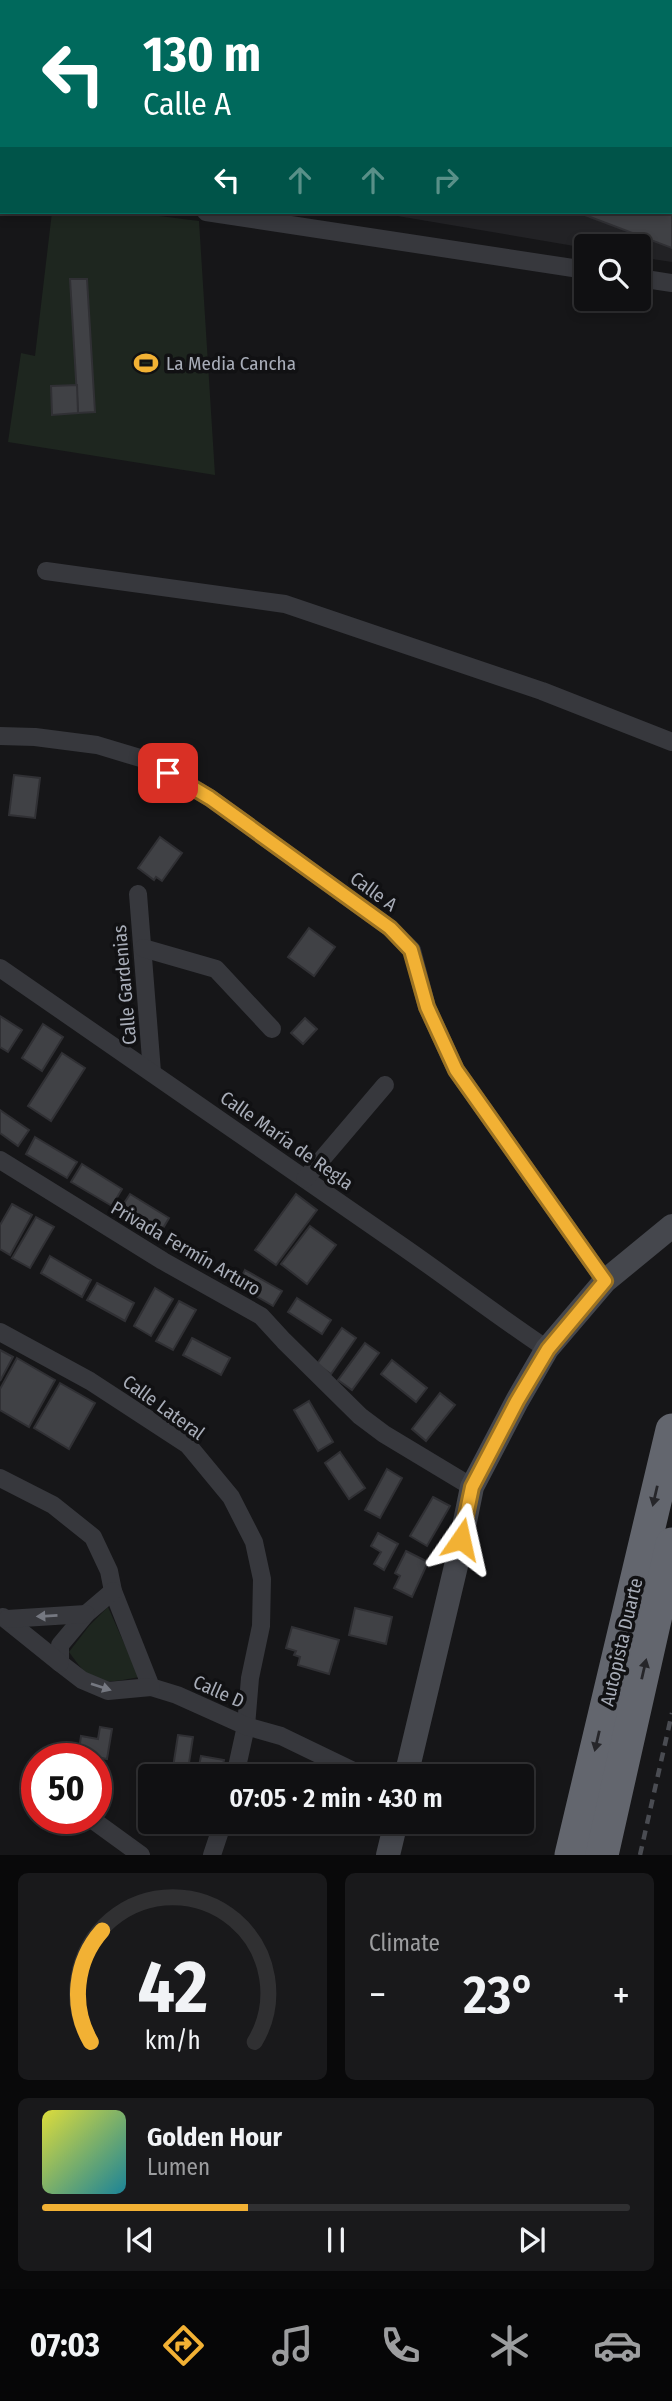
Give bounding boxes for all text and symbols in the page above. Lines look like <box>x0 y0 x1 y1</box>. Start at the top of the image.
text: 130 m <box>143 25 261 84</box>
icon: left <box>28 28 119 119</box>
text: Calle A <box>143 85 231 123</box>
icon: left <box>208 161 246 199</box>
icon: ahead <box>281 161 319 199</box>
icon: ahead <box>354 161 392 199</box>
icon: right <box>427 161 465 199</box>
map controls <box>574 234 651 311</box>
button: search <box>574 234 651 311</box>
sports icon: La Media Cancha <box>132 349 160 377</box>
place label: La Media Cancha <box>166 352 296 375</box>
pin <box>138 743 198 803</box>
icon: arrive <box>149 754 187 792</box>
street label: Calle A <box>346 867 402 916</box>
street label: Calle Gardenias <box>108 924 141 1046</box>
street label: Calle María de Regla <box>216 1086 358 1195</box>
street label: Privada Fermín Arturo <box>107 1196 265 1301</box>
street label: Calle Lateral <box>118 1370 209 1445</box>
one-way arrow <box>650 1485 661 1507</box>
position arrow <box>424 1502 498 1576</box>
street label: Autopista Duarte <box>596 1576 647 1708</box>
one-way arrow <box>35 1611 57 1622</box>
one-way arrow <box>639 1658 650 1680</box>
street label: Calle D <box>190 1670 248 1713</box>
one-way arrow <box>90 1682 111 1693</box>
one-way arrow <box>591 1731 602 1753</box>
speed limit sign: 50 <box>21 1743 112 1834</box>
text: 07:05 · 2 min · 430 m <box>229 1783 443 1814</box>
text: Climate <box>369 1929 440 1957</box>
text: 42 <box>137 1945 208 2032</box>
text: 23° <box>463 1964 536 2027</box>
text: − <box>369 1972 386 2018</box>
text: + <box>613 1972 630 2018</box>
text: km/h <box>145 2026 200 2056</box>
text: Golden Hour <box>147 2122 282 2153</box>
text: Lumen <box>147 2153 210 2181</box>
icon: previous <box>121 2221 159 2259</box>
icon: pause <box>317 2221 355 2259</box>
icon: next <box>513 2221 551 2259</box>
icon: directions <box>159 2321 208 2370</box>
icon: music <box>268 2321 317 2370</box>
icon: phone <box>376 2321 425 2370</box>
icon: climate <box>485 2321 534 2370</box>
icon: car <box>593 2321 642 2370</box>
text: 07:03 <box>30 2326 100 2364</box>

